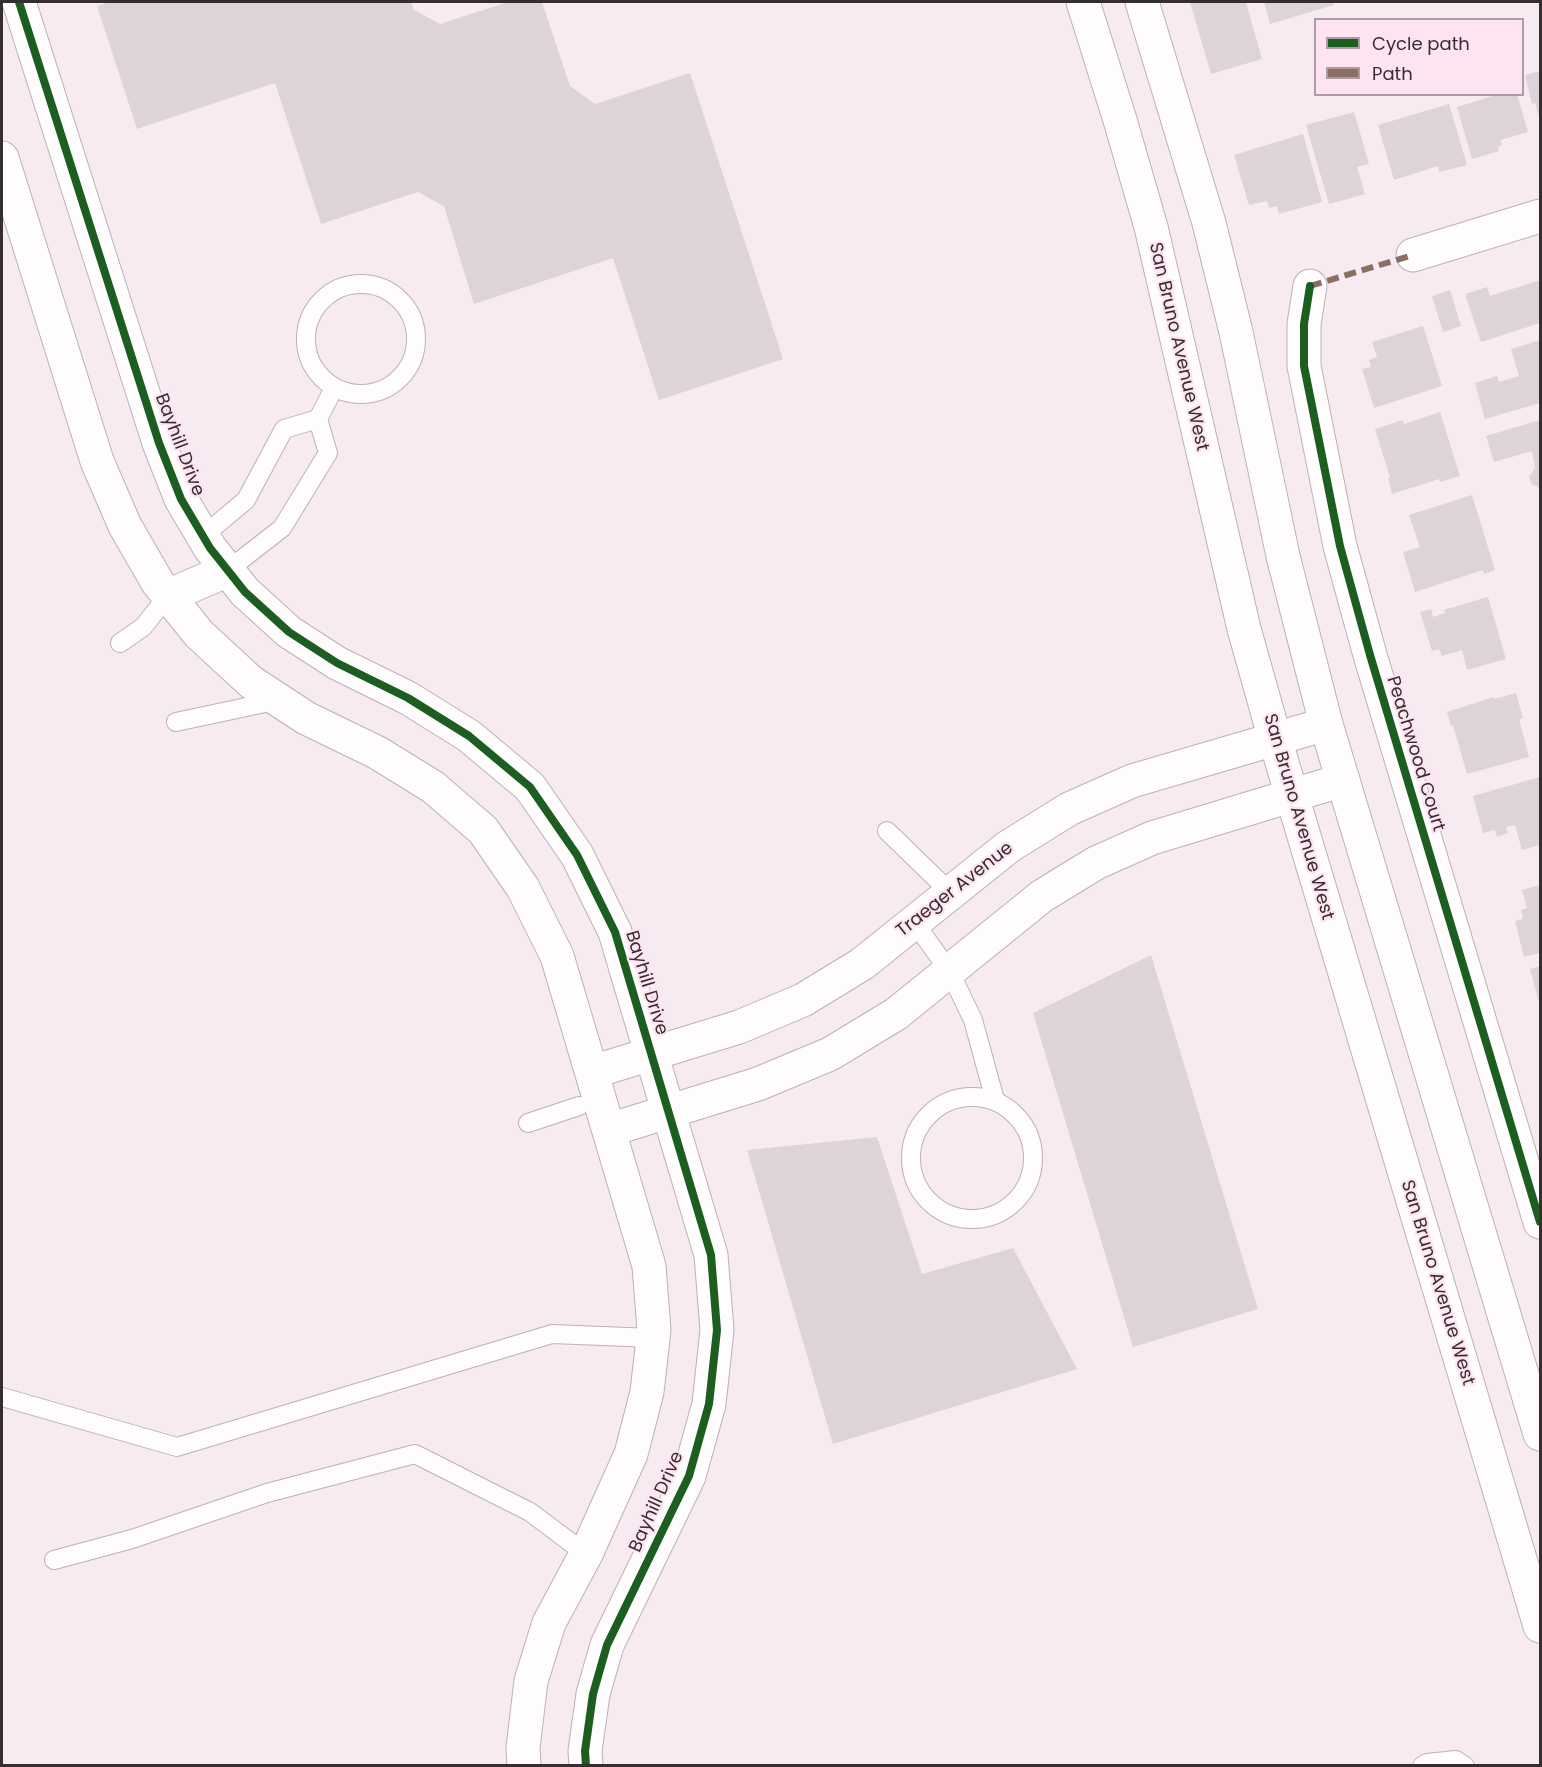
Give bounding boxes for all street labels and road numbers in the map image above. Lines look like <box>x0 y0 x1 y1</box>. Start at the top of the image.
street label: San Bruno Avenue West <box>1143 241 1213 453</box>
street label: Bayhill Drive <box>150 391 208 499</box>
street label: Peachwood Court <box>1381 674 1449 834</box>
street label: San Bruno Avenue West <box>1258 712 1338 922</box>
street label: Traeger Avenue <box>892 838 1018 942</box>
street label: Bayhill Drive <box>620 928 672 1038</box>
street label: San Bruno Avenue West <box>1395 1178 1479 1388</box>
street label: Bayhill Drive <box>625 1448 689 1556</box>

